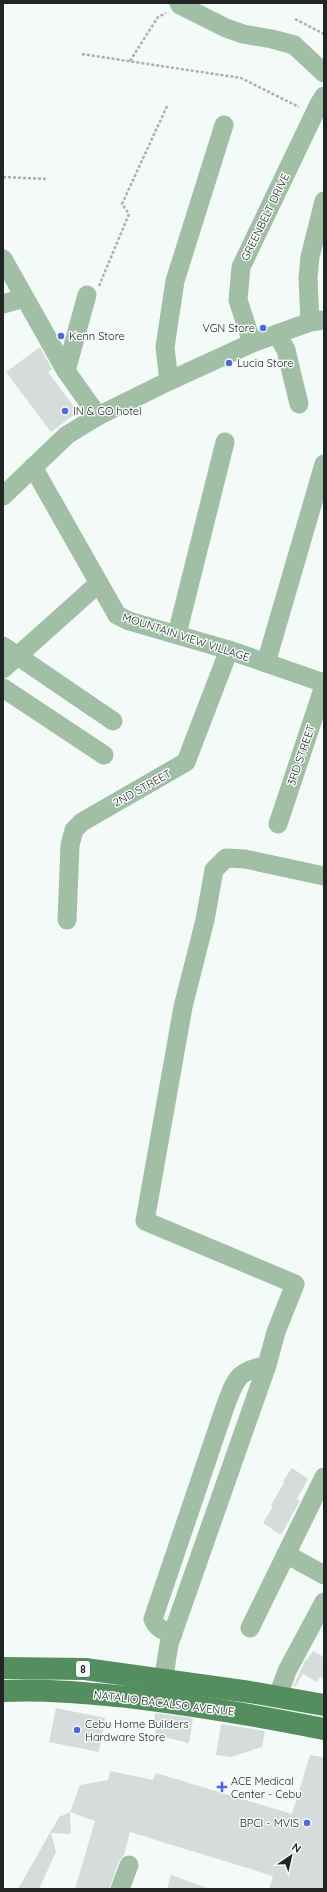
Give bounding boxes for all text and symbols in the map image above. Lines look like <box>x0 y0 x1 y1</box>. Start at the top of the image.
street label: GREENBELT DRIVE <box>238 171 292 263</box>
place label: VGN Store <box>202 321 255 335</box>
marker: VGN Store <box>258 323 268 333</box>
place label: Kenn Store <box>69 329 125 343</box>
marker: Kenn Store <box>56 331 66 341</box>
place label: Lucia Store <box>237 356 294 370</box>
marker: Lucia Store <box>224 358 234 368</box>
place label: IN & GO hotel <box>73 404 142 418</box>
marker: IN & GO hotel <box>60 406 70 416</box>
street label: MOUNTAIN VIEW VILLAGE <box>121 610 251 664</box>
street label: 3RD STREET <box>284 722 318 787</box>
street label: 2ND STREET <box>110 766 174 810</box>
road number: 8 <box>76 1661 90 1677</box>
street label: NATALIO BACALSO AVENUE <box>93 1687 235 1719</box>
place label: Cebu Home Builders Hardware Store <box>85 1717 189 1744</box>
marker: Cebu Home Builders Hardware Store <box>72 1725 82 1735</box>
place label: ACE Medical Center - Cebu <box>231 1774 302 1801</box>
marker: ACE Medical Center - Cebu <box>216 1781 228 1793</box>
place label: BPCI - MVIS <box>240 1816 299 1830</box>
marker: BPCI - MVIS <box>302 1818 312 1828</box>
north arrow <box>271 1836 311 1876</box>
text: N <box>289 1840 304 1856</box>

